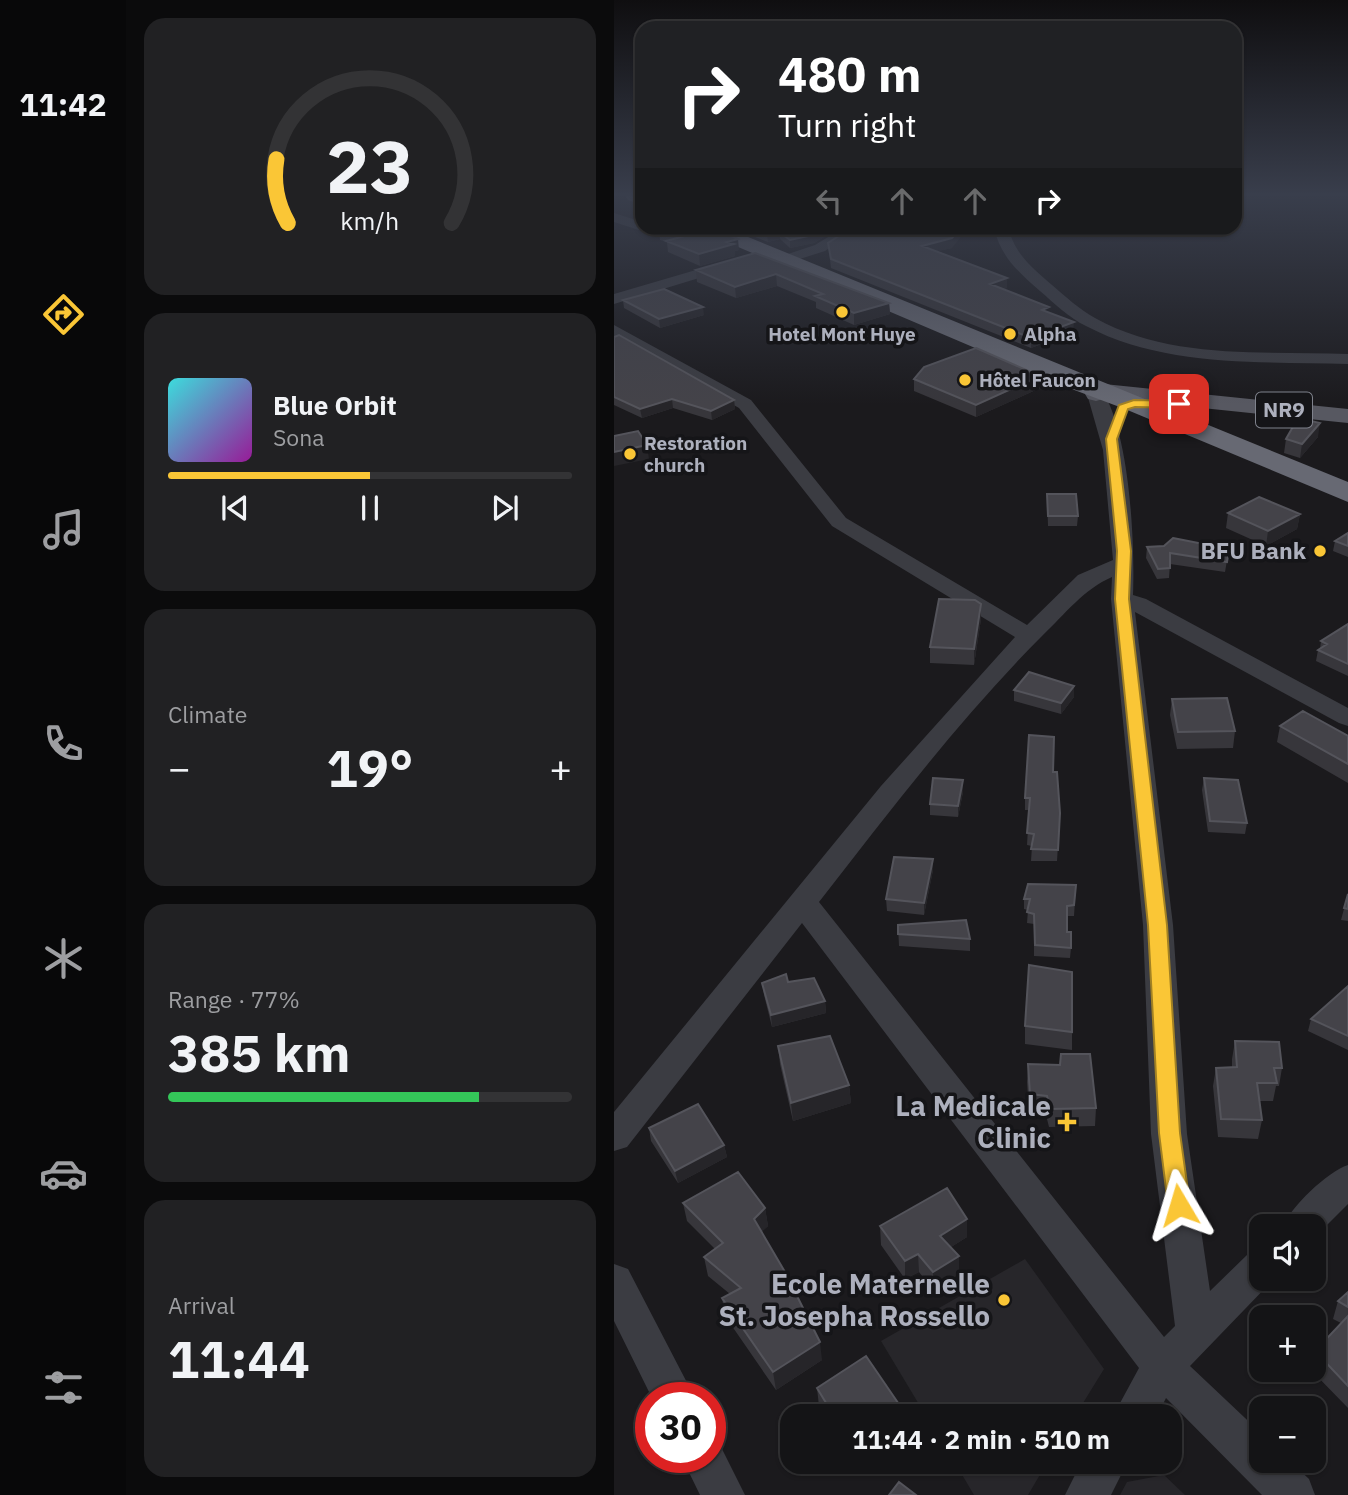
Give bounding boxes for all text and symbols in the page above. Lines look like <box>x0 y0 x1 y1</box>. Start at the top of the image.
text: 480 m <box>778 42 922 105</box>
icon: right <box>663 49 754 140</box>
text: 11:42 <box>19 83 107 125</box>
text: Turn right <box>778 104 916 146</box>
text: 23 <box>326 118 414 213</box>
icon: left <box>810 182 848 220</box>
icon: ahead <box>883 182 921 220</box>
icon: ahead <box>956 182 994 220</box>
icon: right <box>1029 182 1067 220</box>
text: km/h <box>341 204 399 237</box>
icon: directions <box>39 290 88 339</box>
marker: Hotel Mont Huye <box>834 304 850 320</box>
place label: Hotel Mont Huye <box>768 322 916 346</box>
place label: Alpha <box>1024 322 1077 346</box>
marker: Alpha <box>1002 326 1018 342</box>
place label: Hôtel Faucon <box>979 368 1096 392</box>
marker: Hôtel Faucon <box>957 372 973 388</box>
pin <box>1149 374 1209 434</box>
icon: arrive <box>1160 385 1198 423</box>
text: Blue Orbit <box>273 388 397 422</box>
road number: NR9 <box>1256 392 1312 428</box>
text: Sona <box>273 422 325 452</box>
place label: Restoration church <box>644 431 747 477</box>
marker: Restoration church <box>622 446 638 462</box>
icon: previous <box>216 489 254 527</box>
icon: pause <box>351 489 389 527</box>
icon: next <box>486 489 524 527</box>
icon: music <box>39 505 88 554</box>
place label: BFU Bank <box>1200 535 1307 565</box>
marker: BFU Bank <box>1312 543 1328 559</box>
text: Climate <box>168 699 247 729</box>
icon: phone <box>39 719 88 768</box>
text: 19° <box>327 734 413 801</box>
text: − <box>168 743 191 792</box>
text: + <box>549 743 572 792</box>
icon: climate <box>39 934 88 983</box>
text: Range · 77% <box>168 984 300 1014</box>
text: 385 km <box>168 1019 350 1086</box>
place label: La Medicale Clinic <box>895 1087 1051 1156</box>
marker: La Medicale Clinic <box>1057 1112 1077 1132</box>
icon: car <box>39 1149 88 1198</box>
position arrow <box>1142 1168 1216 1242</box>
map controls <box>1249 1214 1326 1473</box>
button: sound <box>1249 1214 1326 1291</box>
place label: Ecole Maternelle St. Josepha Rossello <box>719 1265 990 1334</box>
text: Arrival <box>168 1290 235 1320</box>
marker: Ecole Maternelle St. Josepha Rossello <box>996 1292 1012 1308</box>
button: + <box>1249 1305 1326 1382</box>
text: 11:44 <box>168 1325 310 1392</box>
icon: filters <box>39 1363 88 1412</box>
speed limit sign: 30 <box>635 1382 726 1473</box>
button: − <box>1249 1396 1326 1473</box>
text: 11:44 · 2 min · 510 m <box>852 1422 1110 1456</box>

